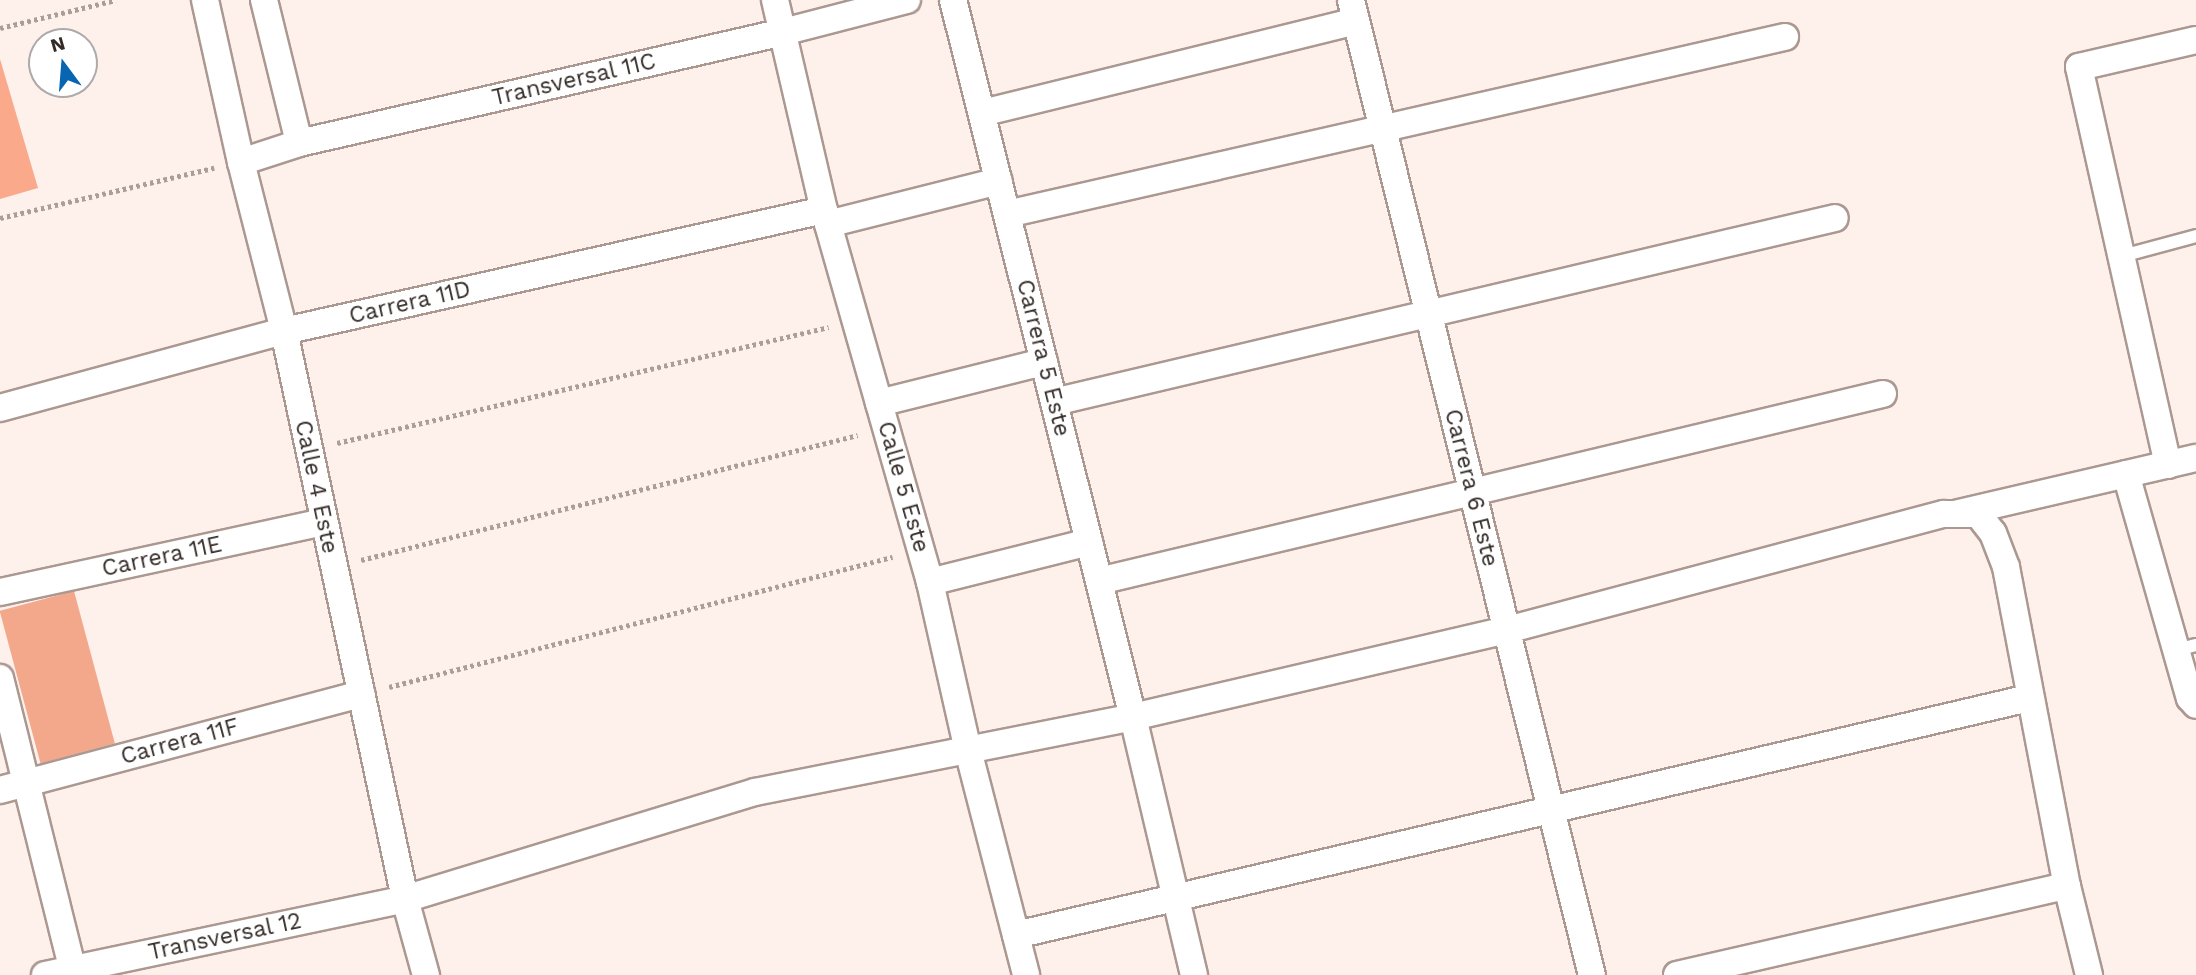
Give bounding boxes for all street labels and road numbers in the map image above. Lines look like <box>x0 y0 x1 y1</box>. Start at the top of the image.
street label: Transversal 11C <box>489 48 659 112</box>
street label: Carrera 11D <box>346 276 474 330</box>
street label: Carrera 5 Este <box>1010 276 1076 440</box>
street label: Carrera 6 Este <box>1438 406 1504 570</box>
street label: Calle 4 Este <box>288 418 344 556</box>
street label: Calle 5 Este <box>871 418 935 556</box>
street label: Carrera 11E <box>99 531 225 583</box>
street label: Carrera 11F <box>117 713 243 771</box>
street label: Transversal 12 <box>145 907 305 967</box>

